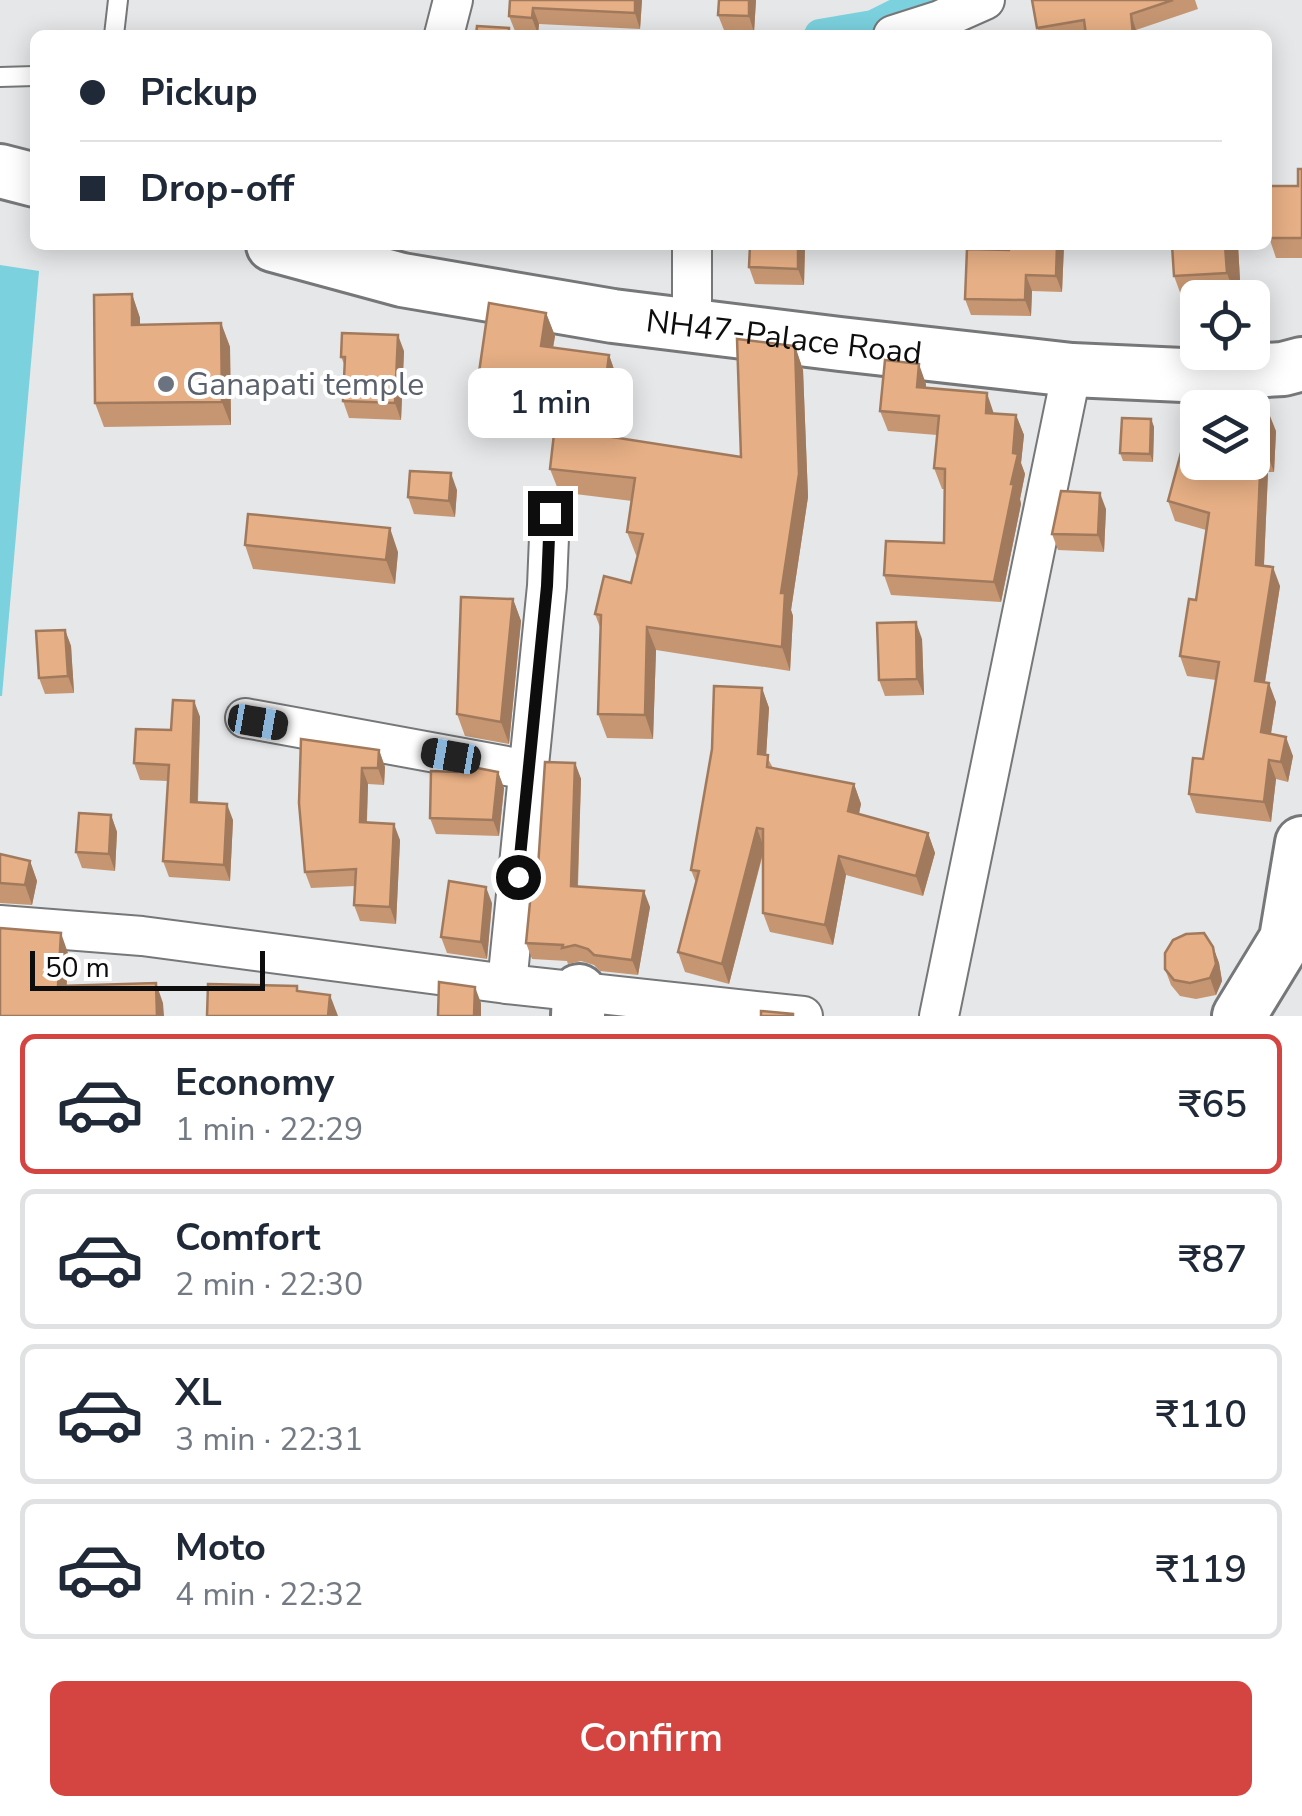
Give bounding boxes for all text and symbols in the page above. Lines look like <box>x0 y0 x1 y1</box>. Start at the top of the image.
text: Pickup <box>140 67 258 118</box>
text: Drop-off <box>140 163 294 214</box>
map controls <box>1180 280 1270 480</box>
button: locate <box>1180 280 1270 370</box>
street label: NH47-Palace Road <box>644 299 924 375</box>
place label: Ganapati temple <box>186 363 424 406</box>
callout: 1 min <box>468 368 632 438</box>
marker: Ganapati temple <box>155 373 177 395</box>
text: 1 min <box>510 381 591 424</box>
button: layers <box>1180 390 1270 480</box>
route end <box>528 491 573 536</box>
car <box>226 702 290 742</box>
car <box>419 736 483 776</box>
route start <box>496 855 541 900</box>
scale bar <box>30 946 265 990</box>
text: 50 m <box>45 949 110 987</box>
text: Economy <box>175 1057 334 1108</box>
icon: car <box>55 1059 145 1149</box>
text: ₹65 <box>1179 1079 1247 1130</box>
text: 1 min · 22:29 <box>175 1108 363 1151</box>
text: Comfort <box>175 1212 320 1263</box>
icon: car <box>55 1214 145 1304</box>
text: ₹87 <box>1179 1234 1247 1285</box>
text: 2 min · 22:30 <box>175 1263 363 1306</box>
text: XL <box>175 1367 222 1418</box>
icon: car <box>55 1369 145 1459</box>
text: ₹110 <box>1156 1389 1247 1440</box>
text: 3 min · 22:31 <box>175 1418 363 1461</box>
text: Moto <box>175 1522 266 1573</box>
icon: car <box>55 1524 145 1614</box>
text: ₹119 <box>1156 1544 1247 1595</box>
text: 4 min · 22:32 <box>175 1573 363 1616</box>
button: Confirm <box>50 1681 1252 1796</box>

